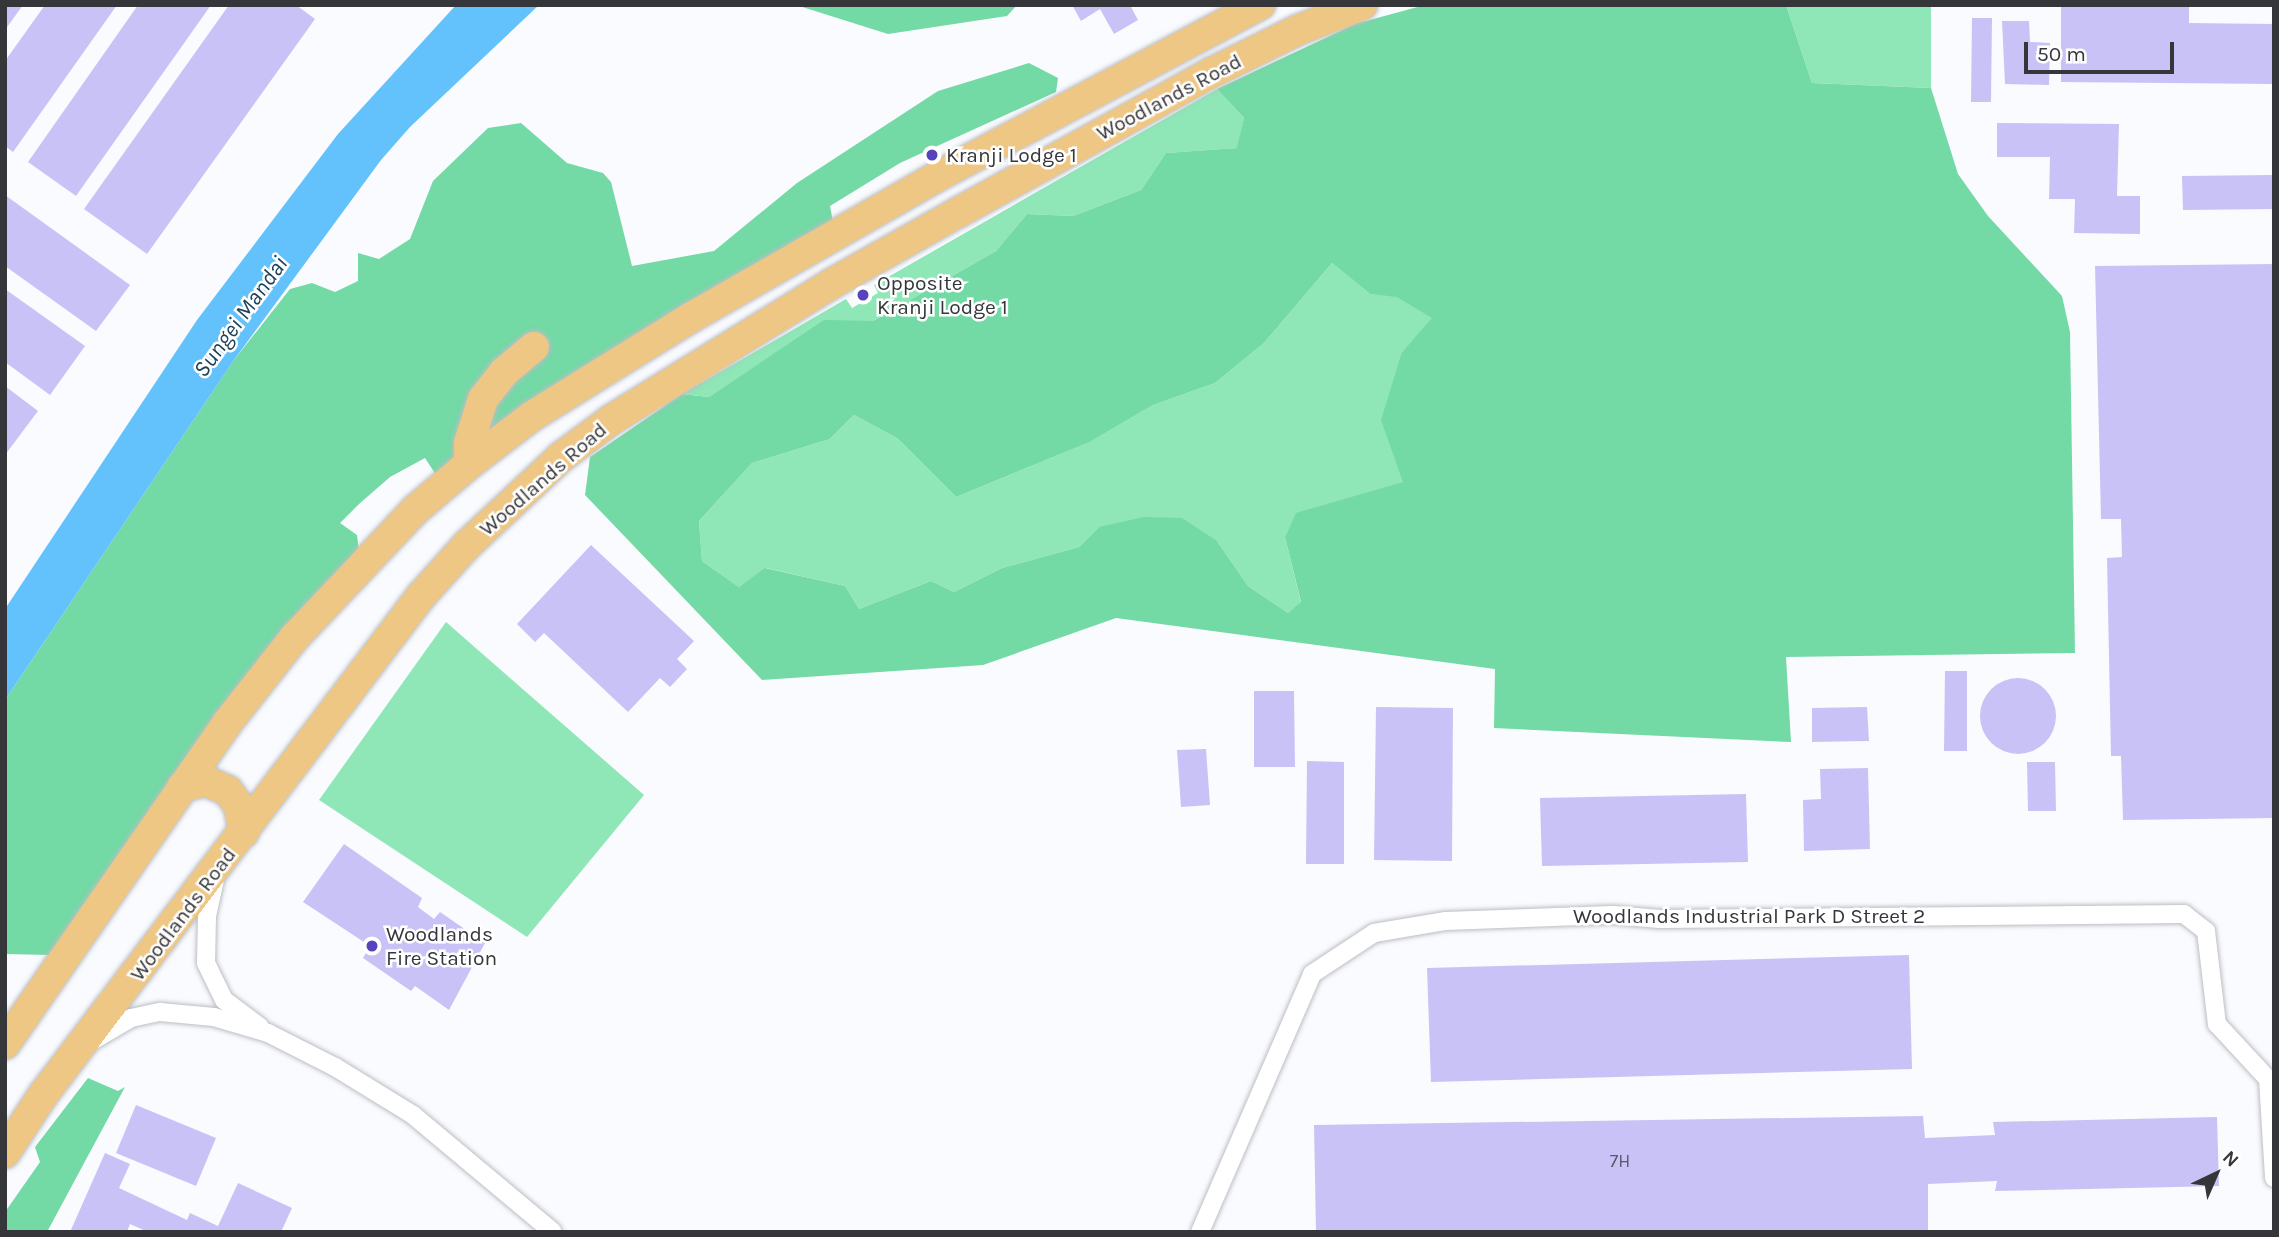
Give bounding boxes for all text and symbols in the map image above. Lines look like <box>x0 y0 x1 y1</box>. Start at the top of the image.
scale bar <box>2027 28 2178 72</box>
text: 50 m <box>2037 42 2086 66</box>
street label: Woodlands Road <box>1092 48 1246 146</box>
place label: Kranji Lodge 1 <box>946 142 1077 168</box>
marker: Kranji Lodge 1 <box>924 147 940 163</box>
water label: Sungei Mandai <box>188 251 294 383</box>
place label: Opposite Kranji Lodge 1 <box>877 270 1008 320</box>
marker: Opposite Kranji Lodge 1 <box>855 287 871 303</box>
street label: Woodlands Road <box>474 417 612 541</box>
street label: Woodlands Road <box>125 842 241 986</box>
street label: Woodlands Industrial Park D Street 2 <box>1573 903 1925 929</box>
place label: Woodlands Fire Station <box>386 921 497 971</box>
marker: Woodlands Fire Station <box>364 938 380 954</box>
north arrow <box>2181 1139 2251 1209</box>
text: N <box>2218 1146 2243 1172</box>
house number: 7H <box>1610 1150 1630 1172</box>

